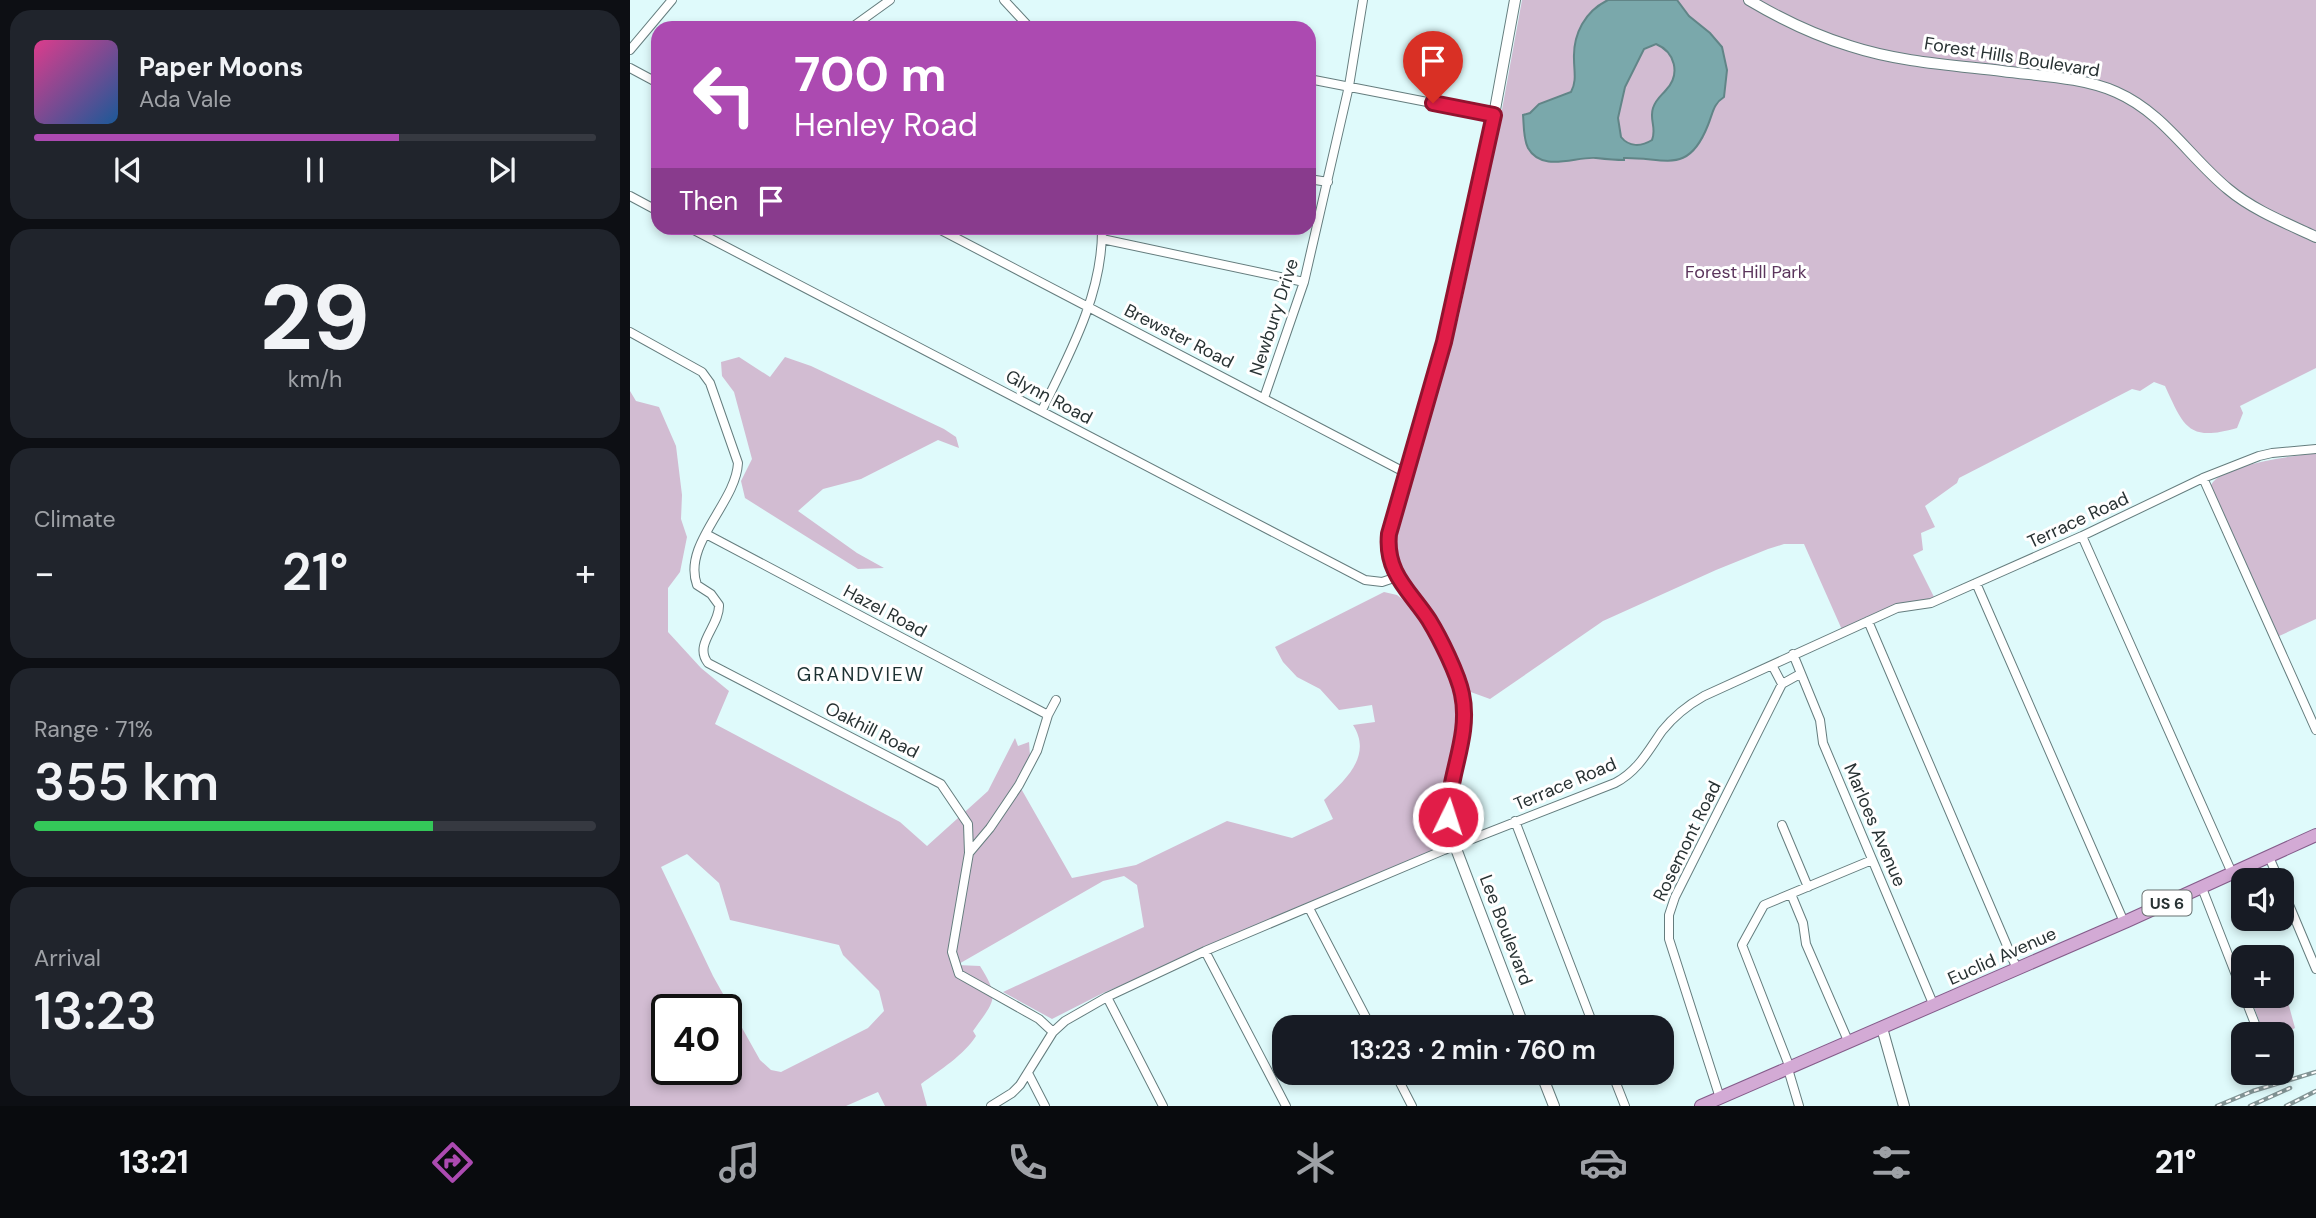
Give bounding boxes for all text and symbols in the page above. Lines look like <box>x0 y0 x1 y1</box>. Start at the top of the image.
pin <box>1403 31 1463 103</box>
street label: Forest Hills Boulevard <box>1922 31 2102 83</box>
text: 700 m <box>794 42 947 106</box>
icon: arrive <box>1414 42 1452 80</box>
icon: left <box>679 49 770 140</box>
text: Paper Moons <box>139 50 303 84</box>
text: Ada Vale <box>139 84 232 114</box>
text: Henley Road <box>794 104 978 146</box>
icon: previous <box>109 151 147 189</box>
icon: pause <box>296 151 334 189</box>
icon: next <box>483 151 521 189</box>
icon: arrive <box>752 182 790 220</box>
text: Then <box>679 184 738 218</box>
street label: Newbury Drive <box>1244 255 1304 379</box>
text: 29 <box>260 259 370 377</box>
park label: Forest Hill Park <box>1685 260 1807 284</box>
street label: Brewster Road <box>1120 298 1238 374</box>
text: km/h <box>288 364 342 394</box>
street label: Glynn Road <box>1001 364 1097 430</box>
street label: Terrace Road <box>2024 486 2132 554</box>
text: Climate <box>34 504 116 534</box>
text: 21° <box>282 538 348 606</box>
text: − <box>34 548 55 598</box>
text: + <box>575 548 596 598</box>
street label: Hazel Road <box>839 579 931 643</box>
district label: GRANDVIEW <box>797 662 925 687</box>
street label: Oakhill Road <box>821 696 923 764</box>
text: Range · 71% <box>34 714 153 744</box>
text: 355 km <box>34 748 219 816</box>
street label: Terrace Road <box>1510 752 1620 816</box>
street label: Marloes Avenue <box>1838 760 1912 890</box>
street label: Rosemont Road <box>1648 777 1726 905</box>
position arrow <box>1411 780 1485 854</box>
map controls <box>2231 868 2294 1085</box>
button: sound <box>2231 868 2294 931</box>
street label: Lee Boulevard <box>1474 871 1538 989</box>
road number: US 6 <box>2142 890 2192 916</box>
street label: Euclid Avenue <box>1944 921 2060 991</box>
text: Arrival <box>34 943 101 973</box>
button: + <box>2231 945 2294 1008</box>
text: 13:23 <box>34 977 157 1045</box>
speed limit sign: 40 <box>651 994 742 1085</box>
button: − <box>2231 1022 2294 1085</box>
text: 13:23 · 2 min · 760 m <box>1350 1033 1596 1067</box>
icon: directions <box>428 1138 477 1187</box>
icon: music <box>715 1138 764 1187</box>
icon: phone <box>1003 1138 1052 1187</box>
icon: climate <box>1291 1138 1340 1187</box>
icon: car <box>1579 1138 1628 1187</box>
icon: filters <box>1867 1138 1916 1187</box>
text: 13:21 <box>119 1141 189 1183</box>
text: 21° <box>2155 1141 2196 1183</box>

